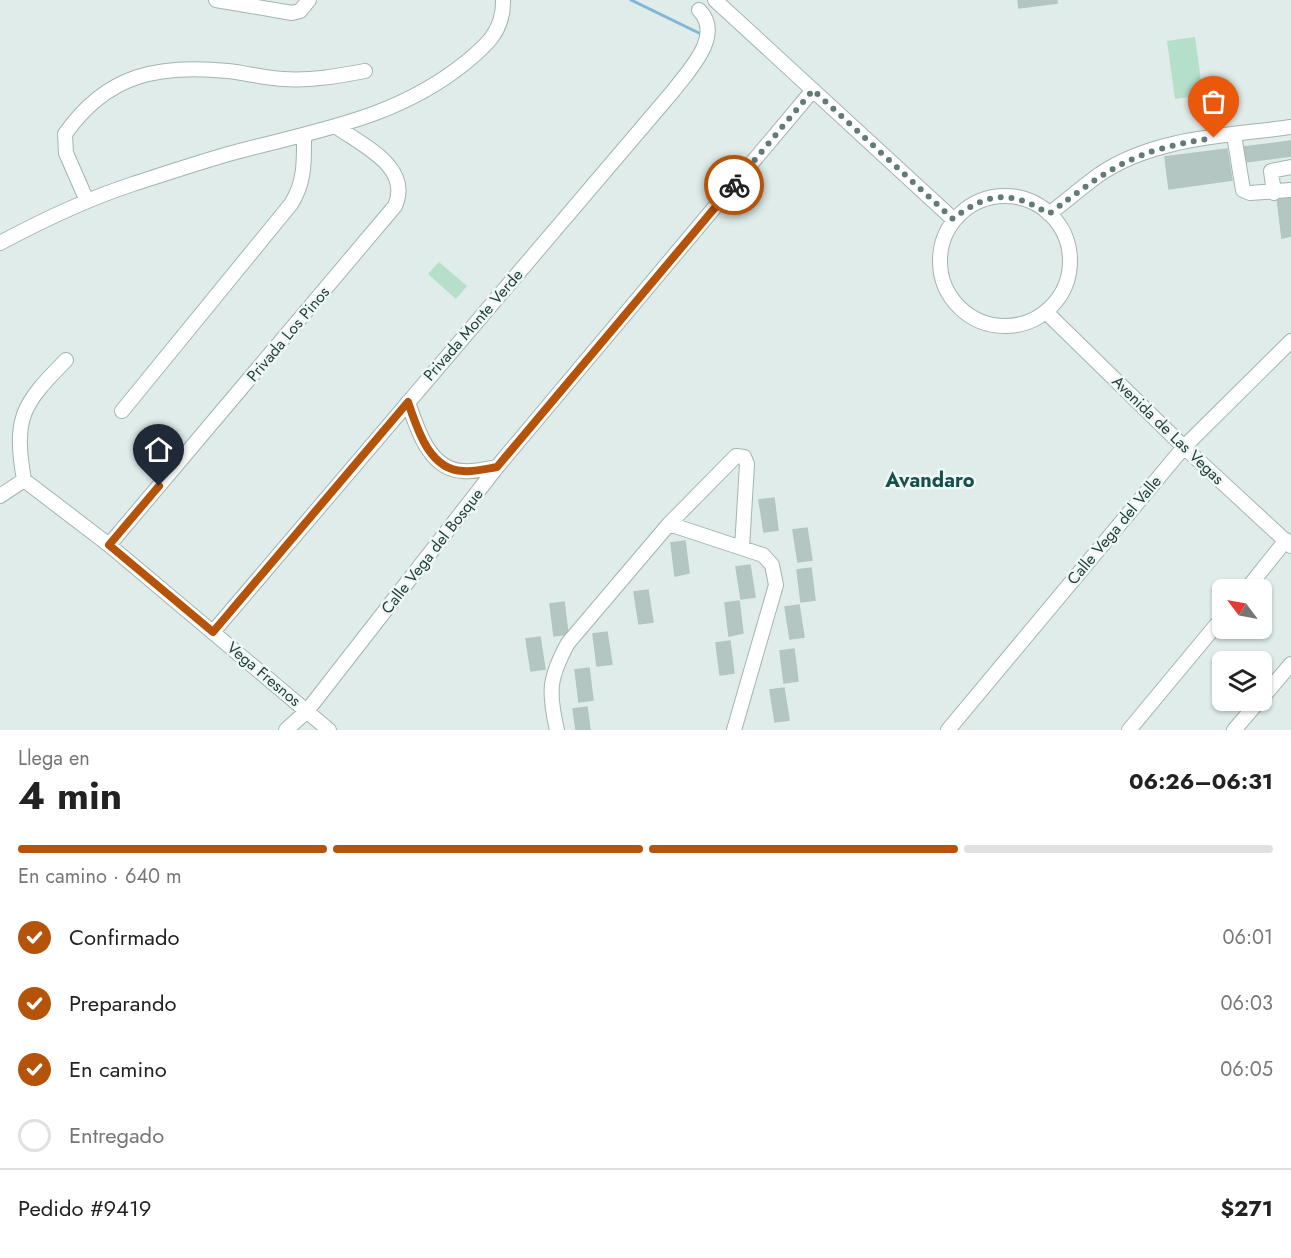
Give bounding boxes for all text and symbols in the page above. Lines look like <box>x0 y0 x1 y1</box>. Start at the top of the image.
pin <box>1188 76 1239 138</box>
icon: bag <box>1197 85 1230 118</box>
courier <box>704 155 764 215</box>
icon: bike <box>718 169 751 202</box>
street label: Privada Monte Verde <box>418 264 528 386</box>
street label: Privada Los Pinos <box>241 281 335 387</box>
street label: Avenida de Las Vegas <box>1107 370 1229 490</box>
pin <box>133 424 184 486</box>
icon: home <box>142 433 175 466</box>
district label: Avandaro <box>884 466 975 495</box>
street label: Calle Vega del Valle <box>1061 470 1167 590</box>
street label: Calle Vega del Bosque <box>376 483 488 619</box>
north arrow <box>1212 579 1272 639</box>
map controls <box>1212 579 1272 711</box>
street label: Vega Fresnos <box>222 636 306 712</box>
button: layers <box>1212 651 1272 711</box>
text: Llega en <box>18 744 90 773</box>
text: 06:26–06:31 <box>1129 765 1273 797</box>
text: 4 min <box>18 767 122 824</box>
text: En camino · 640 m <box>18 862 182 891</box>
icon: check <box>18 921 51 954</box>
text: Confirmado <box>69 921 179 953</box>
text: 06:01 <box>1222 923 1273 952</box>
icon: check <box>18 987 51 1020</box>
text: Preparando <box>69 987 177 1019</box>
text: 06:03 <box>1221 989 1273 1018</box>
icon: check <box>18 1053 51 1086</box>
text: En camino <box>69 1053 167 1085</box>
text: 06:05 <box>1220 1055 1273 1084</box>
text: Entregado <box>69 1119 164 1151</box>
text: Pedido #9419 <box>18 1192 152 1224</box>
text: $271 <box>1220 1192 1273 1224</box>

